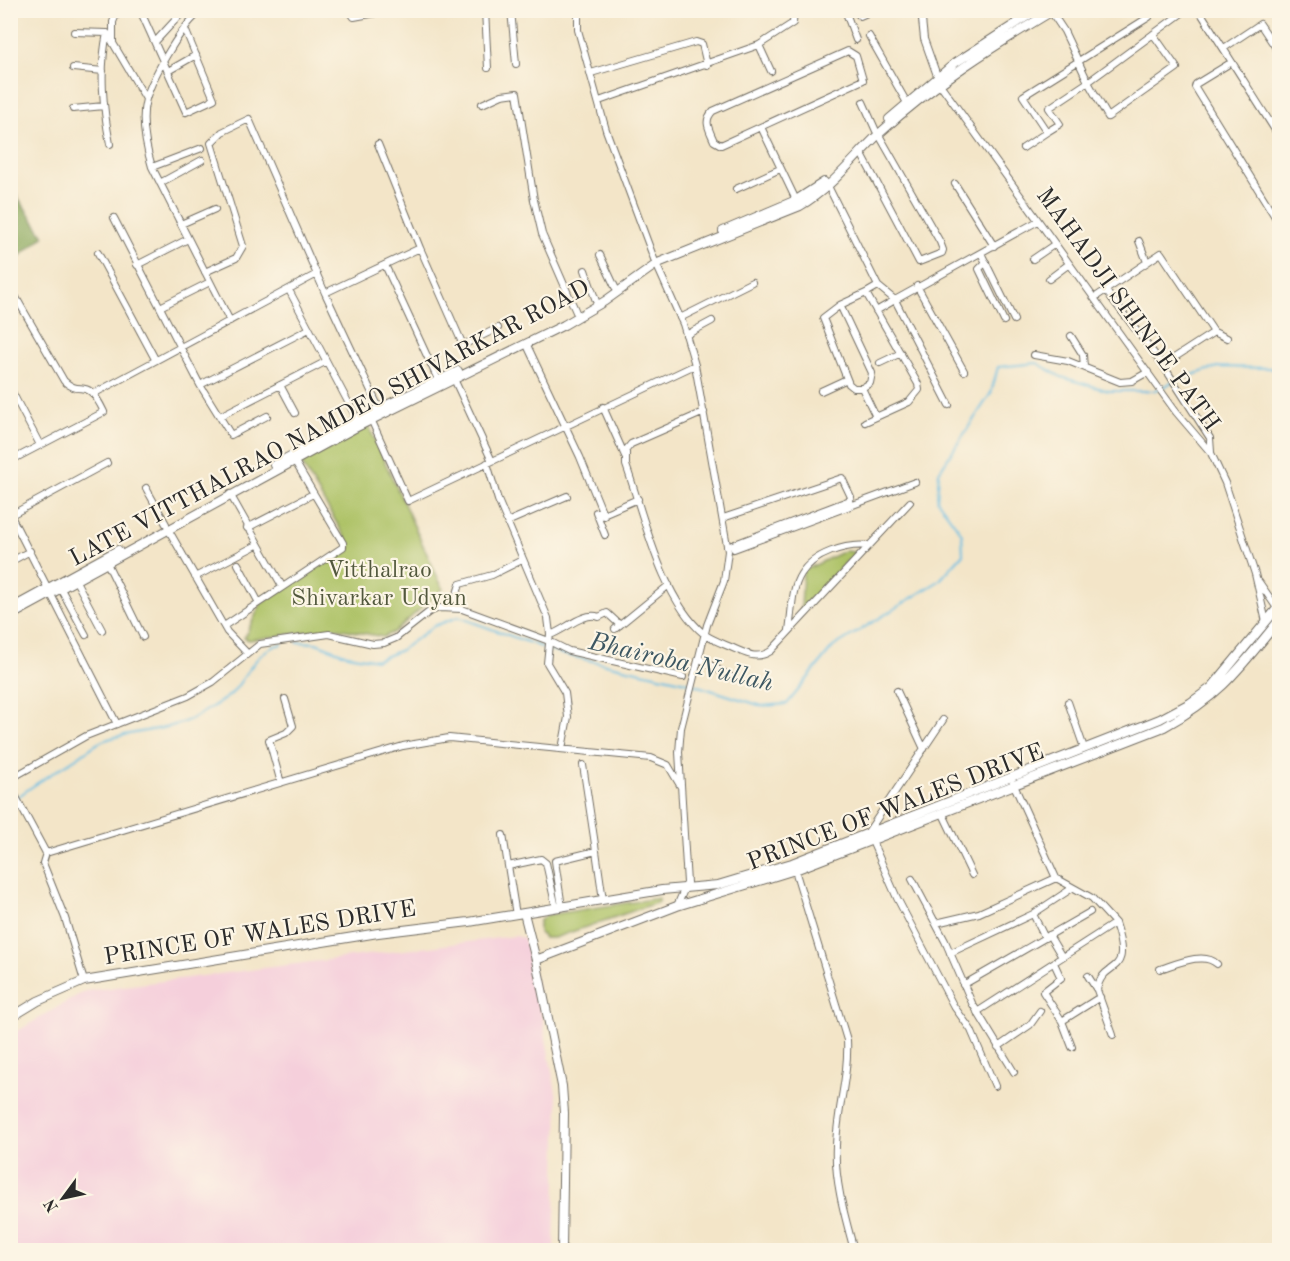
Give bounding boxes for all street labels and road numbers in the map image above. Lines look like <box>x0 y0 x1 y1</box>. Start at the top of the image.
street label: MAHADJI SHINDE PATH <box>1031 184 1223 436</box>
street label: LATE VITTHALRAO NAMDEO SHIVARKAR ROAD <box>66 276 594 572</box>
street label: PRINCE OF WALES DRIVE <box>744 740 1048 876</box>
street label: PRINCE OF WALES DRIVE <box>102 897 418 971</box>

